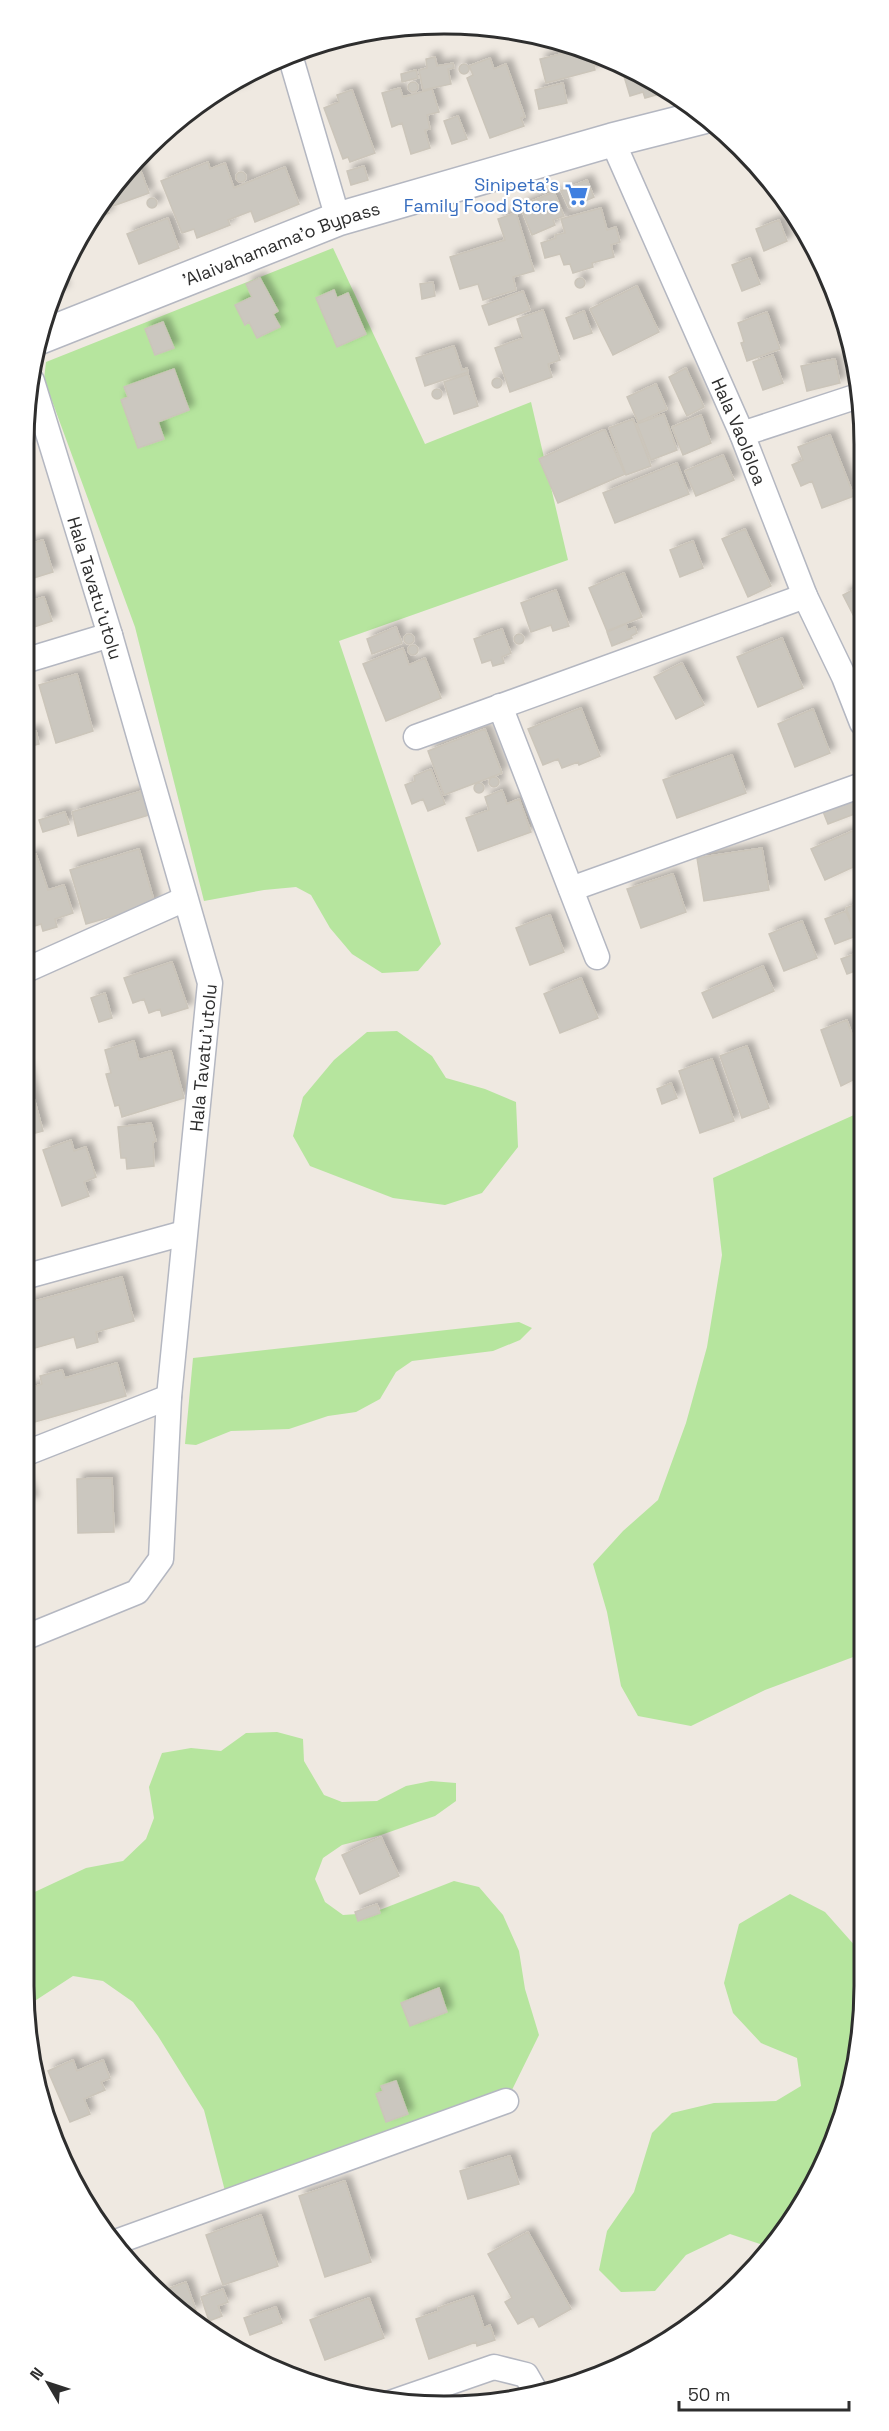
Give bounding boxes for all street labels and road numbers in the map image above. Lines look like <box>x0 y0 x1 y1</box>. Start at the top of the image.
street label: 'Alaivahamama'o Bypass <box>179 196 382 291</box>
street label: Hala Vaolōloa <box>707 374 772 488</box>
street label: Hala Tavatu'utolu <box>62 514 128 662</box>
street label: Hala Tavatu'utolu <box>184 983 221 1133</box>

